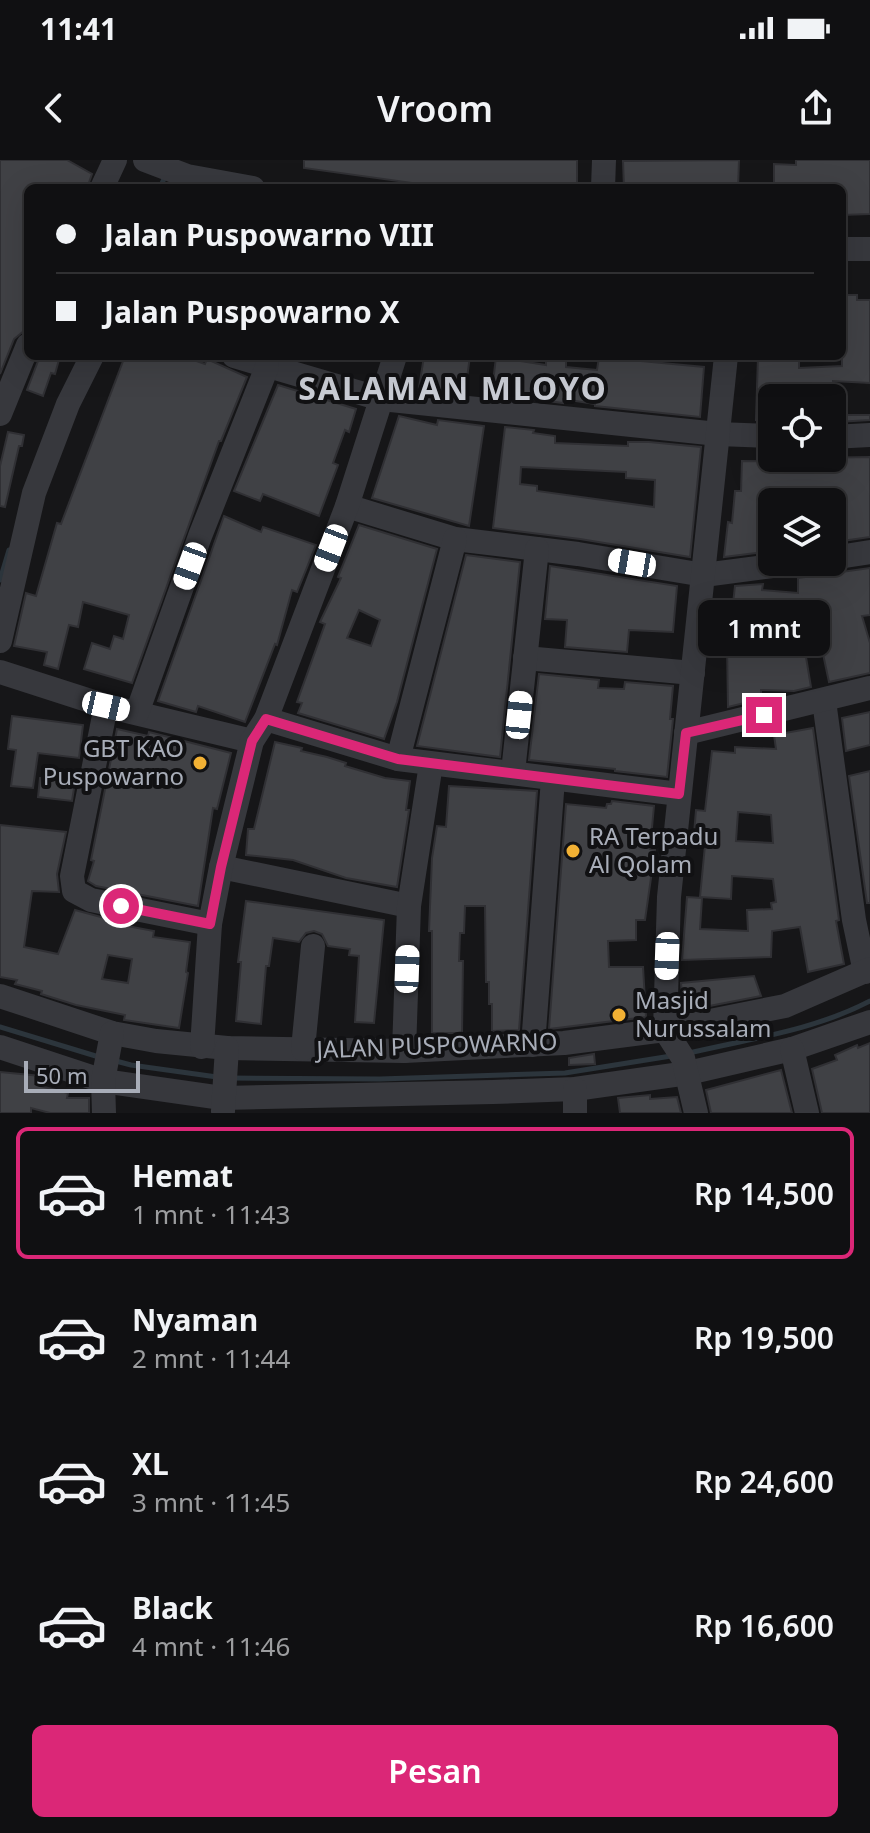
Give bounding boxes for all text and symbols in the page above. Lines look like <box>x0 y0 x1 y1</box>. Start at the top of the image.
text: 11:41 <box>40 8 117 49</box>
text: Vroom <box>377 84 493 133</box>
icon: back <box>32 86 76 130</box>
icon: share <box>794 86 838 130</box>
text: Jalan Puspowarno VIII <box>104 214 434 255</box>
text: Jalan Puspowarno X <box>104 291 400 332</box>
district label: SALAMAN MLOYO <box>298 366 608 409</box>
map controls <box>758 384 846 576</box>
button: locate <box>758 384 846 472</box>
button: layers <box>758 488 846 576</box>
car <box>311 521 351 575</box>
car <box>171 539 209 593</box>
car <box>606 547 658 579</box>
callout: 1 mnt <box>698 599 830 655</box>
text: 1 mnt <box>727 610 801 646</box>
car <box>80 689 132 723</box>
car <box>505 690 533 740</box>
route end <box>746 697 782 733</box>
place label: GBT KAO Puspowarno <box>43 731 184 792</box>
marker: GBT KAO Puspowarno <box>191 754 209 772</box>
place label: RA Terpadu Al Qolam <box>589 819 718 880</box>
marker: RA Terpadu Al Qolam <box>564 842 582 860</box>
route start <box>103 888 139 924</box>
car <box>654 932 680 980</box>
car <box>394 945 420 993</box>
place label: Masjid Nurussalam <box>635 983 771 1044</box>
marker: Masjid Nurussalam <box>610 1006 628 1024</box>
street label: JALAN PUSPOWARNO <box>314 1024 558 1065</box>
scale bar <box>24 1057 140 1093</box>
text: 50 m <box>36 1060 87 1090</box>
text: Hemat <box>132 1155 233 1196</box>
icon: car <box>36 1157 108 1229</box>
text: Rp 14,500 <box>694 1173 834 1214</box>
text: 1 mnt · 11:43 <box>132 1196 290 1232</box>
text: Nyaman <box>132 1299 258 1340</box>
icon: car <box>36 1301 108 1373</box>
text: Rp 19,500 <box>694 1317 834 1358</box>
text: 2 mnt · 11:44 <box>132 1340 290 1376</box>
text: XL <box>132 1443 169 1484</box>
icon: car <box>36 1445 108 1517</box>
text: Rp 24,600 <box>694 1461 834 1502</box>
text: 3 mnt · 11:45 <box>132 1484 290 1520</box>
text: Black <box>132 1587 213 1628</box>
icon: car <box>36 1589 108 1661</box>
text: Rp 16,600 <box>694 1605 834 1646</box>
text: 4 mnt · 11:46 <box>132 1628 290 1664</box>
button: Pesan <box>32 1725 838 1817</box>

